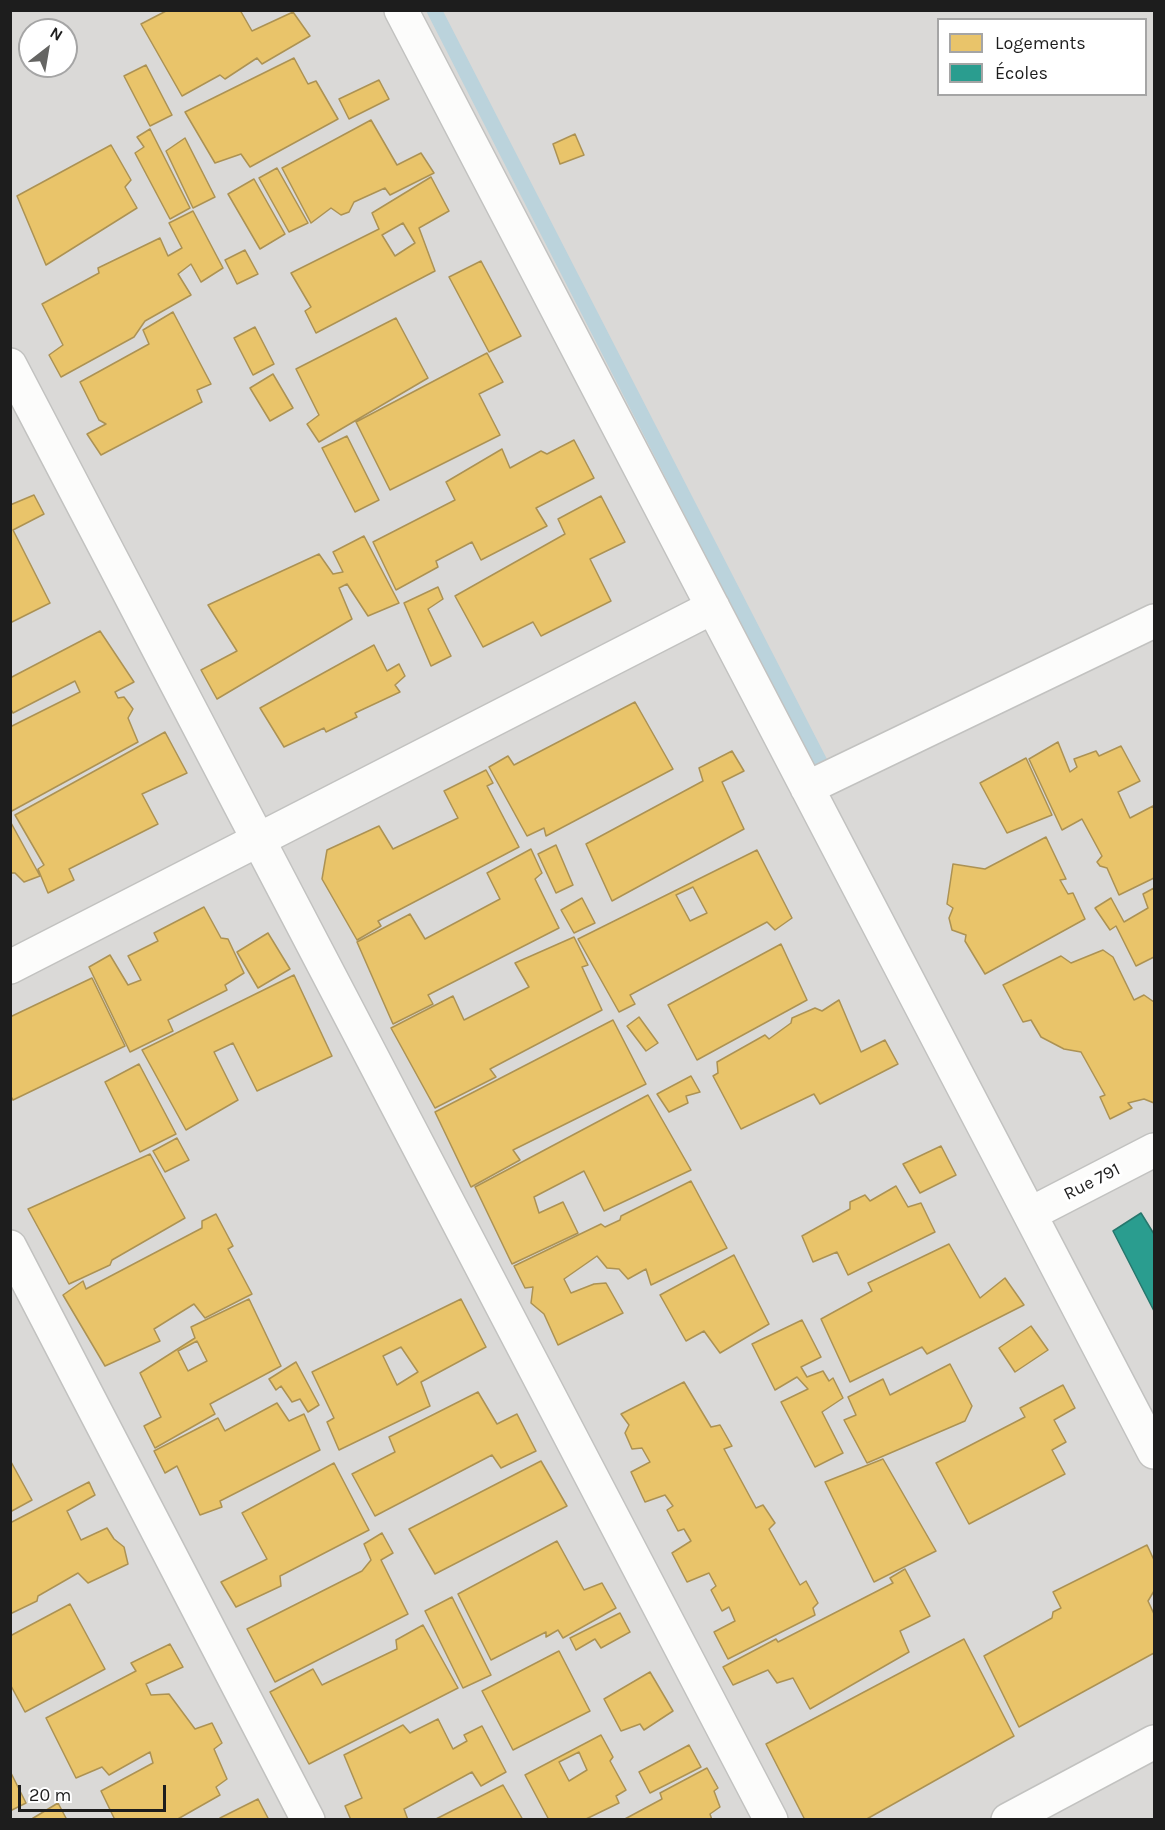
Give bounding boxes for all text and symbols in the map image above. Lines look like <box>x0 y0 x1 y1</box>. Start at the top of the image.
north arrow <box>18 18 78 78</box>
legend <box>937 18 1147 96</box>
text: N <box>47 23 66 45</box>
text: Logements <box>995 32 1086 54</box>
text: Écoles <box>995 62 1048 84</box>
street label: Rue 791 <box>1060 1159 1124 1205</box>
scale bar <box>21 1773 170 1811</box>
text: 20 m <box>29 1784 71 1806</box>

